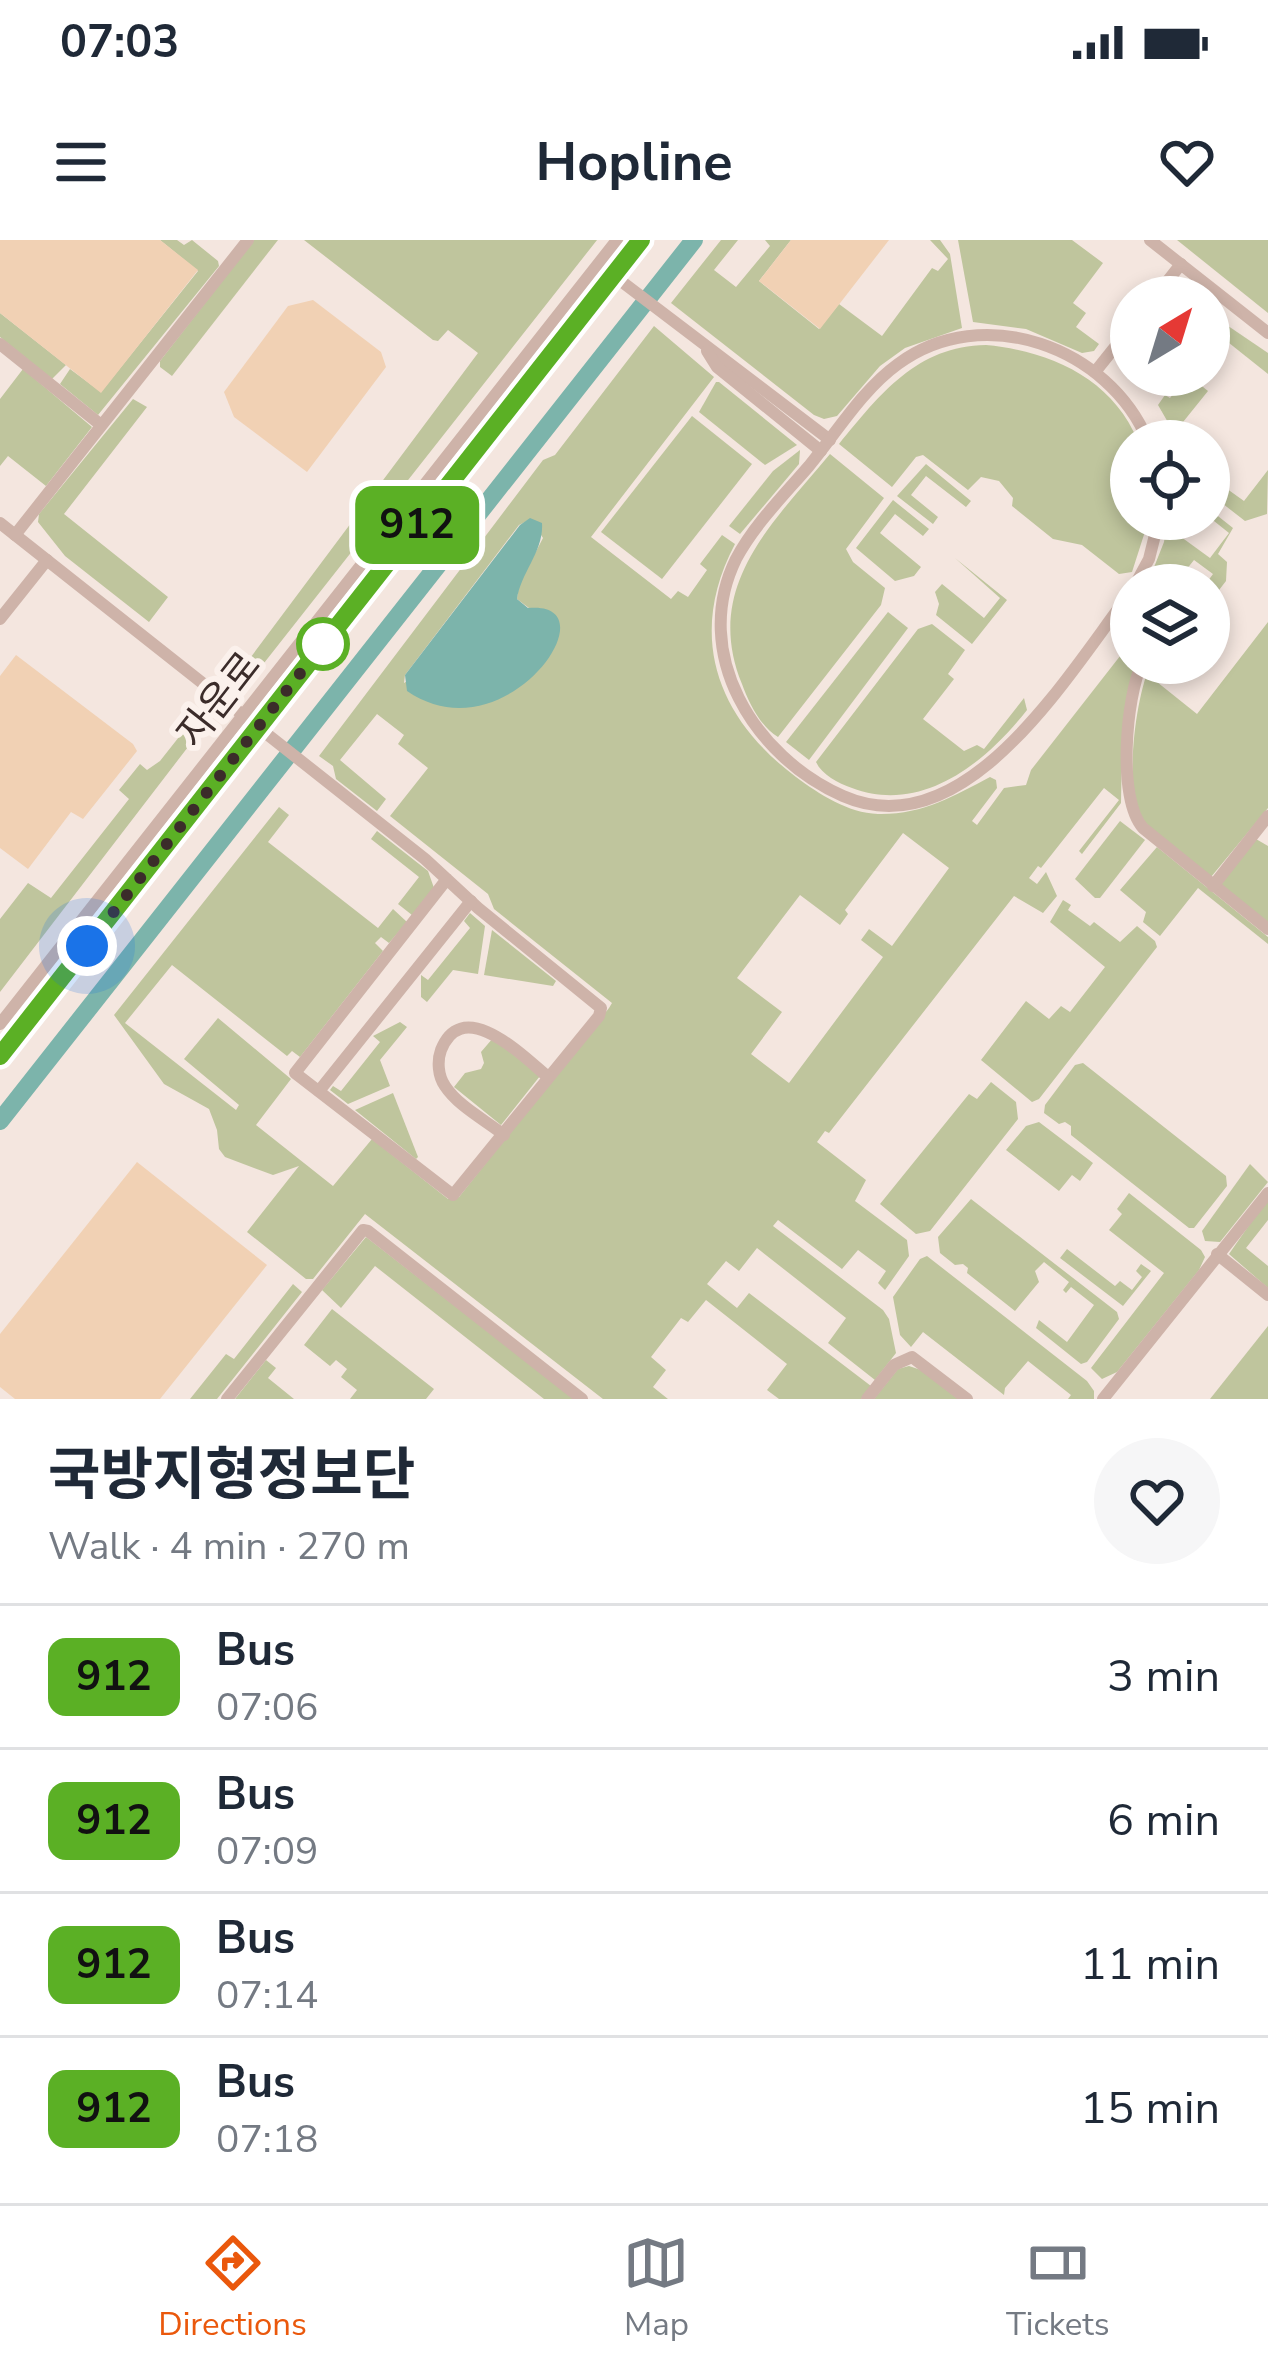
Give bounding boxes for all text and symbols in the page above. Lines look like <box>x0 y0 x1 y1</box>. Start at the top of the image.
text: 07:03 <box>60 12 179 73</box>
text: Hopline <box>535 125 733 199</box>
icon: menu <box>48 129 114 195</box>
icon: heart <box>1154 129 1220 195</box>
north arrow <box>1110 276 1230 396</box>
map controls <box>1110 276 1230 684</box>
button: locate <box>1110 420 1230 540</box>
line badge: 912 <box>348 486 486 564</box>
text: 912 <box>379 496 455 553</box>
button: layers <box>1110 564 1230 684</box>
unlabelled marker <box>298 619 348 669</box>
street label: 자운로 <box>165 641 273 759</box>
your location <box>57 916 117 976</box>
text: 국방지형정보단 <box>48 1436 415 1514</box>
button: heart <box>1094 1438 1220 1564</box>
text: Walk · 4 min · 270 m <box>48 1520 410 1573</box>
text: Bus <box>216 1620 295 1681</box>
text: 3 min <box>1107 1646 1220 1707</box>
text: 912 <box>76 1648 152 1705</box>
text: 07:06 <box>216 1681 319 1734</box>
text: Bus <box>216 1764 295 1825</box>
text: 6 min <box>1107 1790 1220 1851</box>
text: 912 <box>76 1792 152 1849</box>
text: 07:09 <box>216 1825 319 1878</box>
text: Bus <box>216 1908 295 1969</box>
text: 11 min <box>1080 1934 1220 1995</box>
text: 912 <box>76 1936 152 1993</box>
text: 07:14 <box>216 1969 319 2022</box>
text: Bus <box>216 2052 295 2113</box>
text: 15 min <box>1080 2078 1220 2139</box>
text: 912 <box>76 2080 152 2137</box>
text: 07:18 <box>216 2113 319 2166</box>
tab: Directions <box>158 2230 307 2347</box>
tab: Map <box>623 2230 689 2347</box>
tab: Tickets <box>1006 2230 1110 2347</box>

